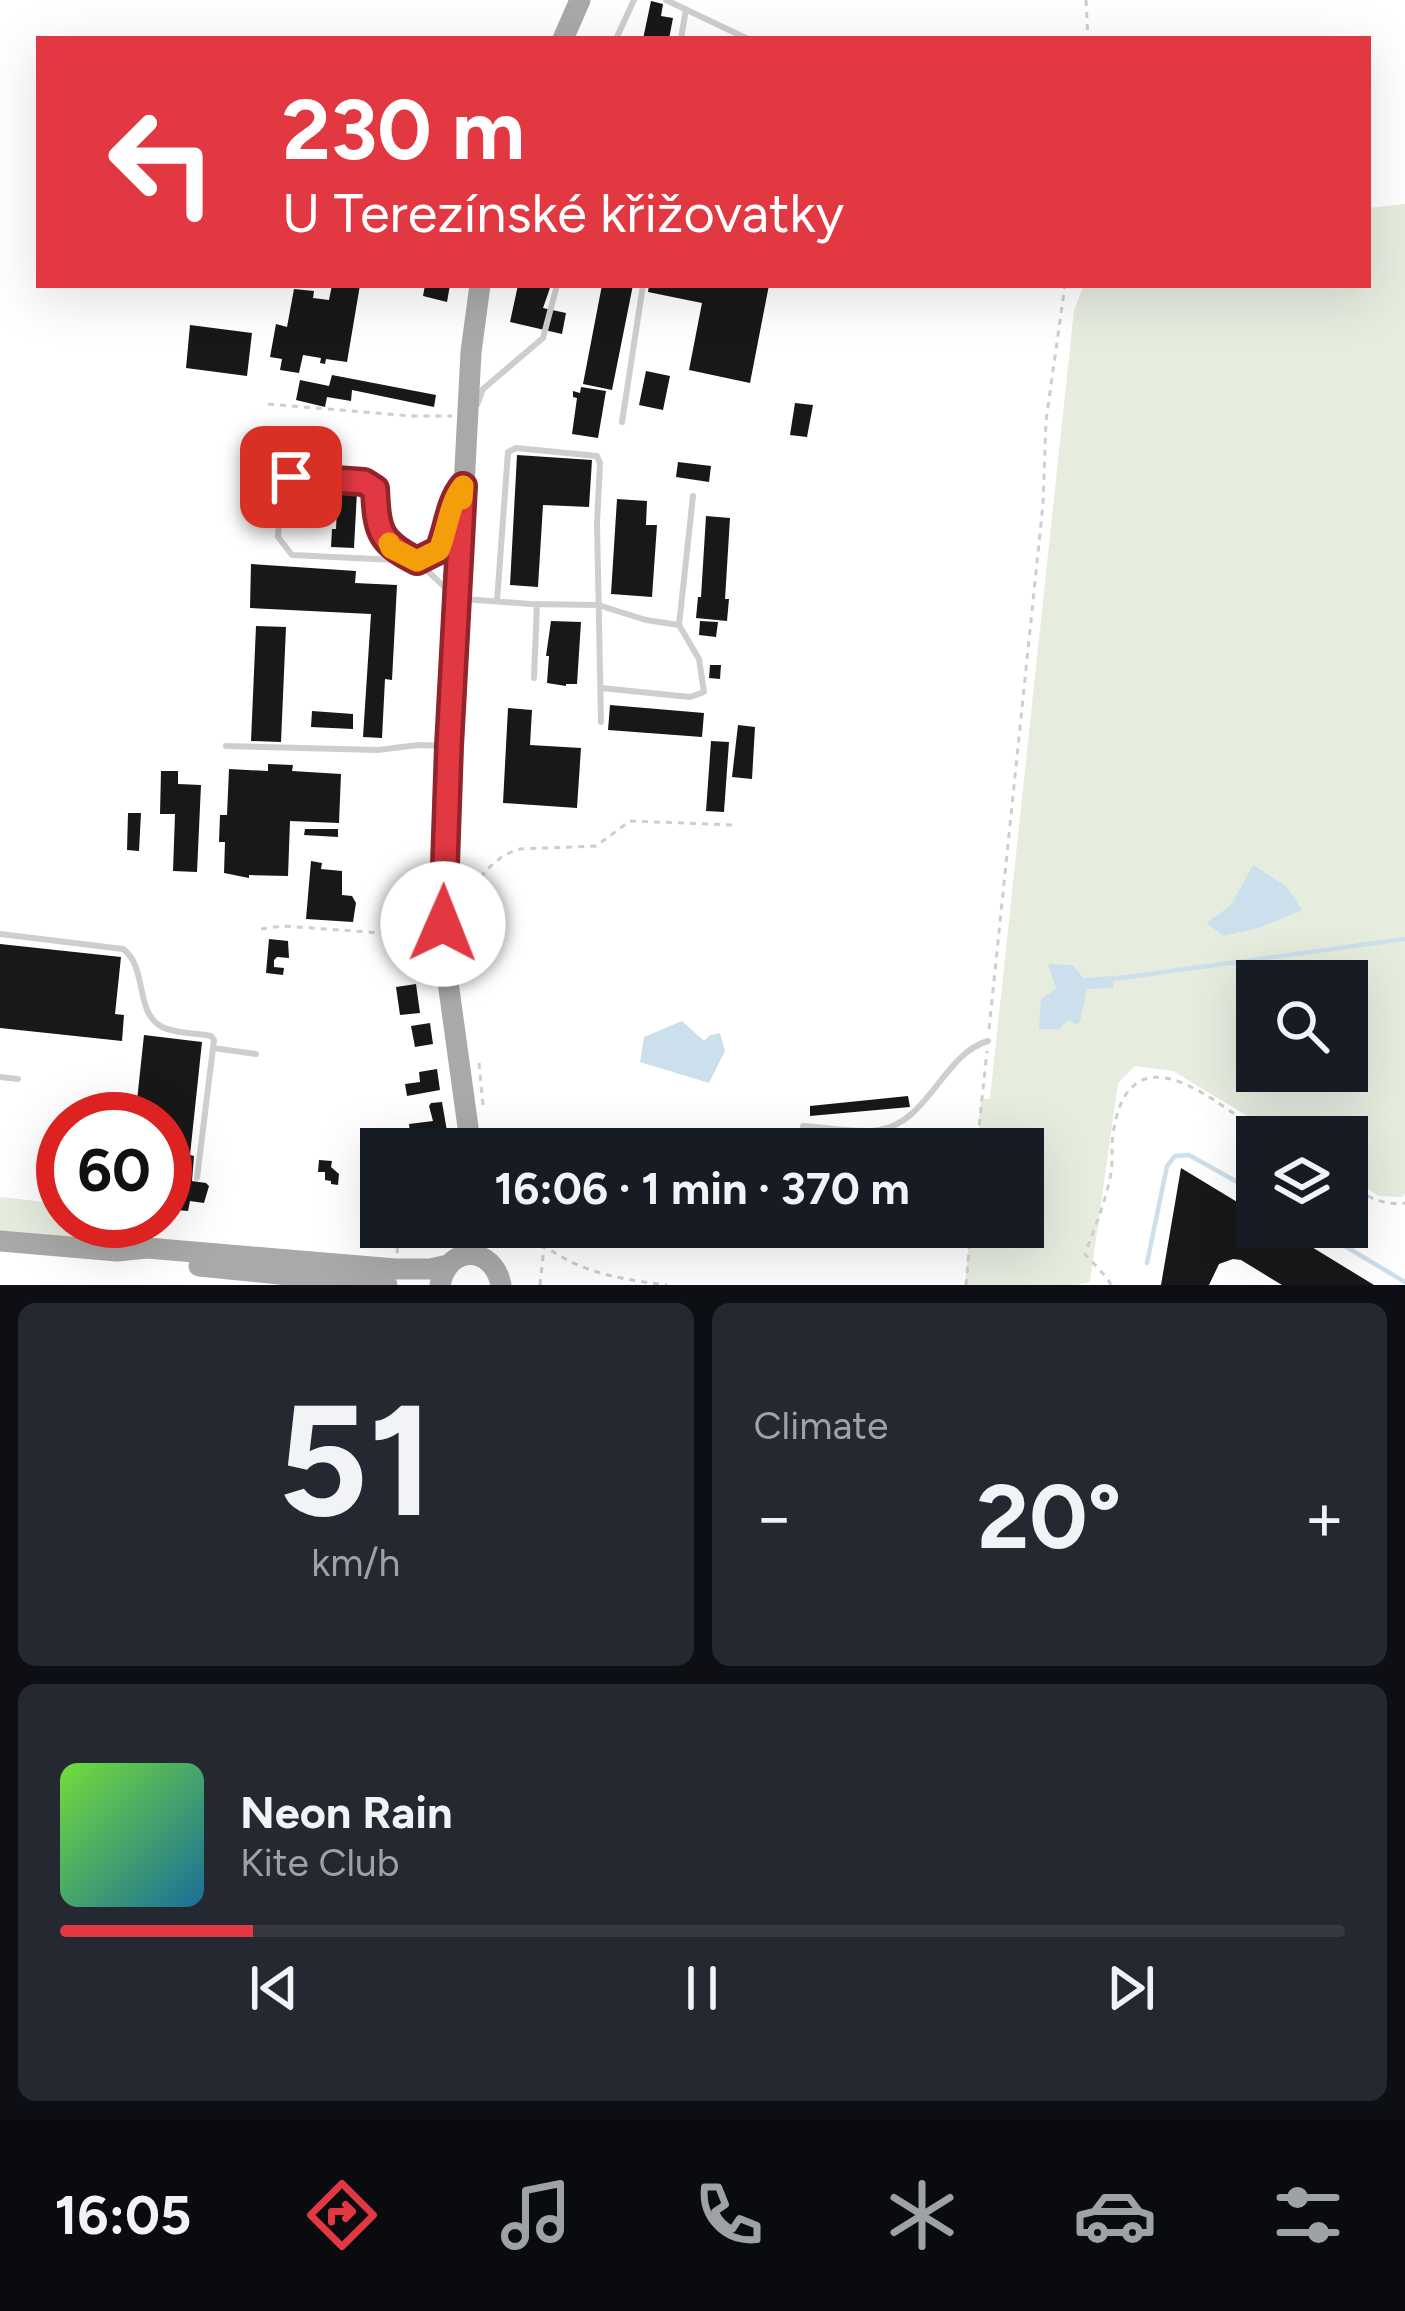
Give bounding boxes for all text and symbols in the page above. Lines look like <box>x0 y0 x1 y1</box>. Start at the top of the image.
text: 230 m <box>282 79 525 180</box>
icon: left <box>84 84 240 240</box>
text: U Terezínské křižovatky <box>282 181 844 246</box>
pin <box>240 426 342 528</box>
icon: arrive <box>258 444 324 510</box>
position arrow <box>380 861 506 987</box>
map controls <box>1236 960 1368 1248</box>
button: search <box>1236 960 1368 1092</box>
speed limit sign: 60 <box>36 1092 192 1248</box>
button: layers <box>1236 1116 1368 1248</box>
text: 16:06 · 1 min · 370 m <box>494 1161 910 1215</box>
text: 51 <box>278 1367 434 1554</box>
text: Climate <box>754 1402 888 1449</box>
text: 20° <box>977 1462 1121 1571</box>
text: − <box>754 1477 795 1557</box>
text: + <box>1304 1477 1345 1557</box>
text: km/h <box>311 1539 400 1586</box>
text: Neon Rain <box>240 1785 453 1839</box>
text: Kite Club <box>240 1839 400 1886</box>
icon: previous <box>241 1955 307 2021</box>
icon: pause <box>669 1955 735 2021</box>
icon: next <box>1098 1955 1164 2021</box>
icon: directions <box>300 2173 384 2257</box>
icon: music <box>494 2173 578 2257</box>
icon: phone <box>687 2173 771 2257</box>
icon: climate <box>880 2173 964 2257</box>
icon: car <box>1073 2173 1157 2257</box>
icon: filters <box>1266 2173 1350 2257</box>
text: 16:05 <box>55 2183 191 2248</box>

